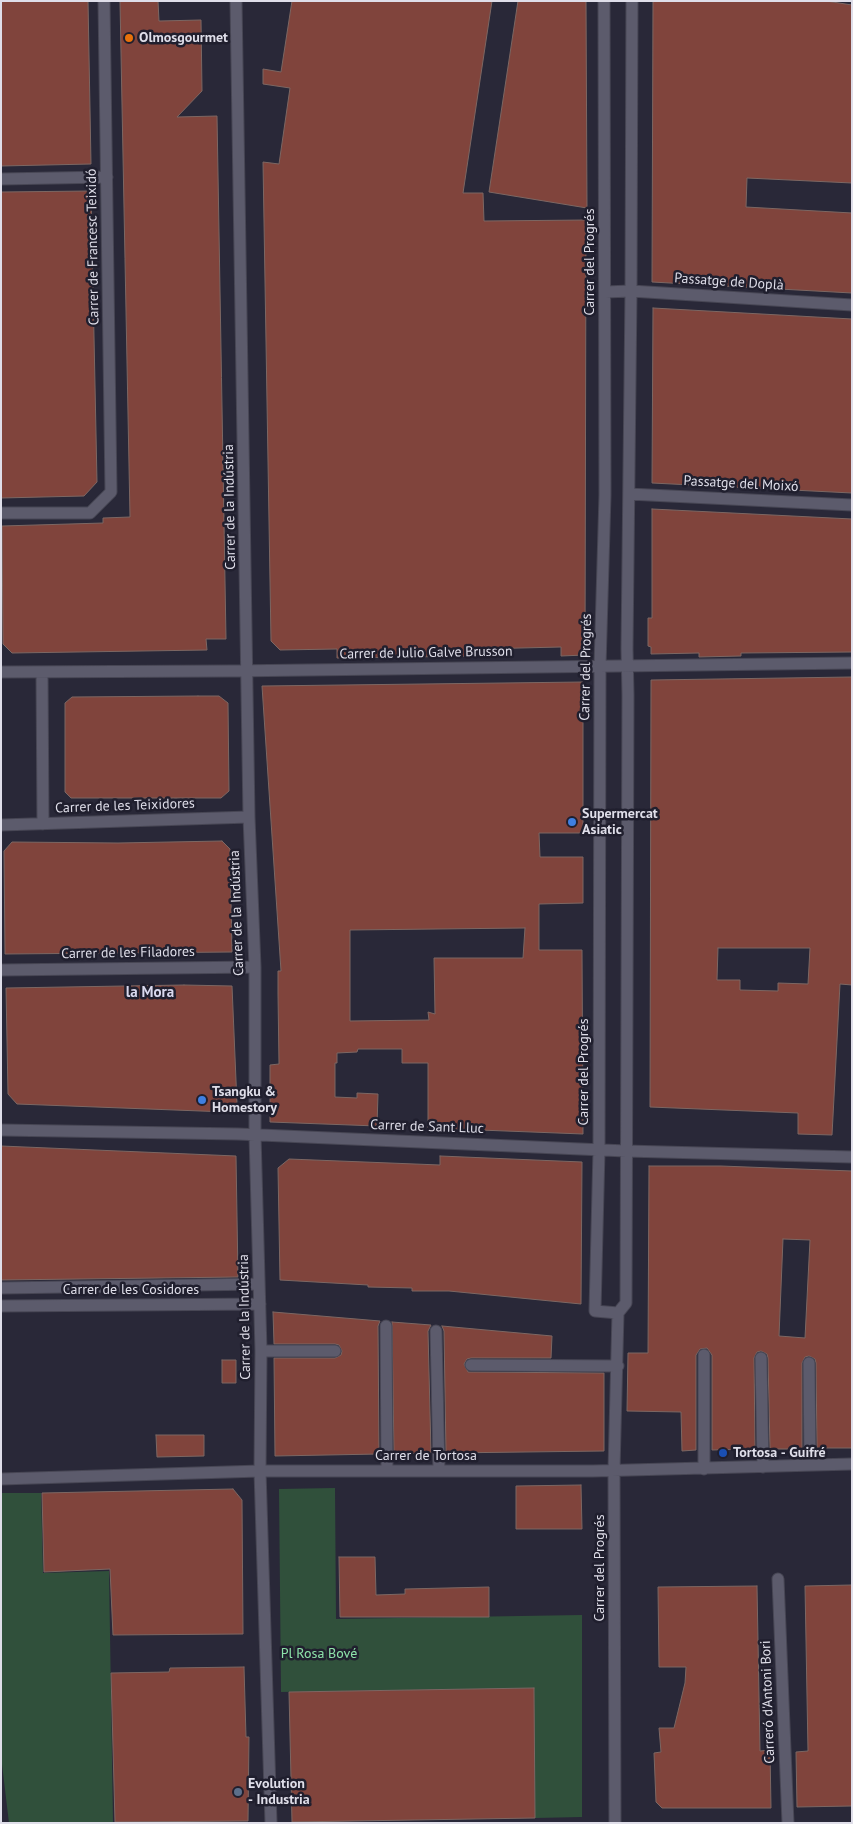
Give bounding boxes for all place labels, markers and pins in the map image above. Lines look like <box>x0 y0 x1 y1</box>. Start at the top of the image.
place label: Olmosgourmet <box>139 30 228 46</box>
marker: Olmosgourmet <box>123 32 135 44</box>
place label: Supermercat Asiatic <box>582 806 658 839</box>
marker: Supermercat Asiatic <box>566 816 578 828</box>
place label: Tsangku & Homestory <box>212 1084 277 1116</box>
marker: Tsangku & Homestory <box>196 1094 208 1106</box>
place label: Tortosa - Guifré <box>733 1445 826 1461</box>
marker: Tortosa - Guifré <box>717 1447 729 1459</box>
place label: Evolution - Industria <box>248 1776 310 1808</box>
marker: Evolution - Industria <box>232 1786 244 1798</box>

